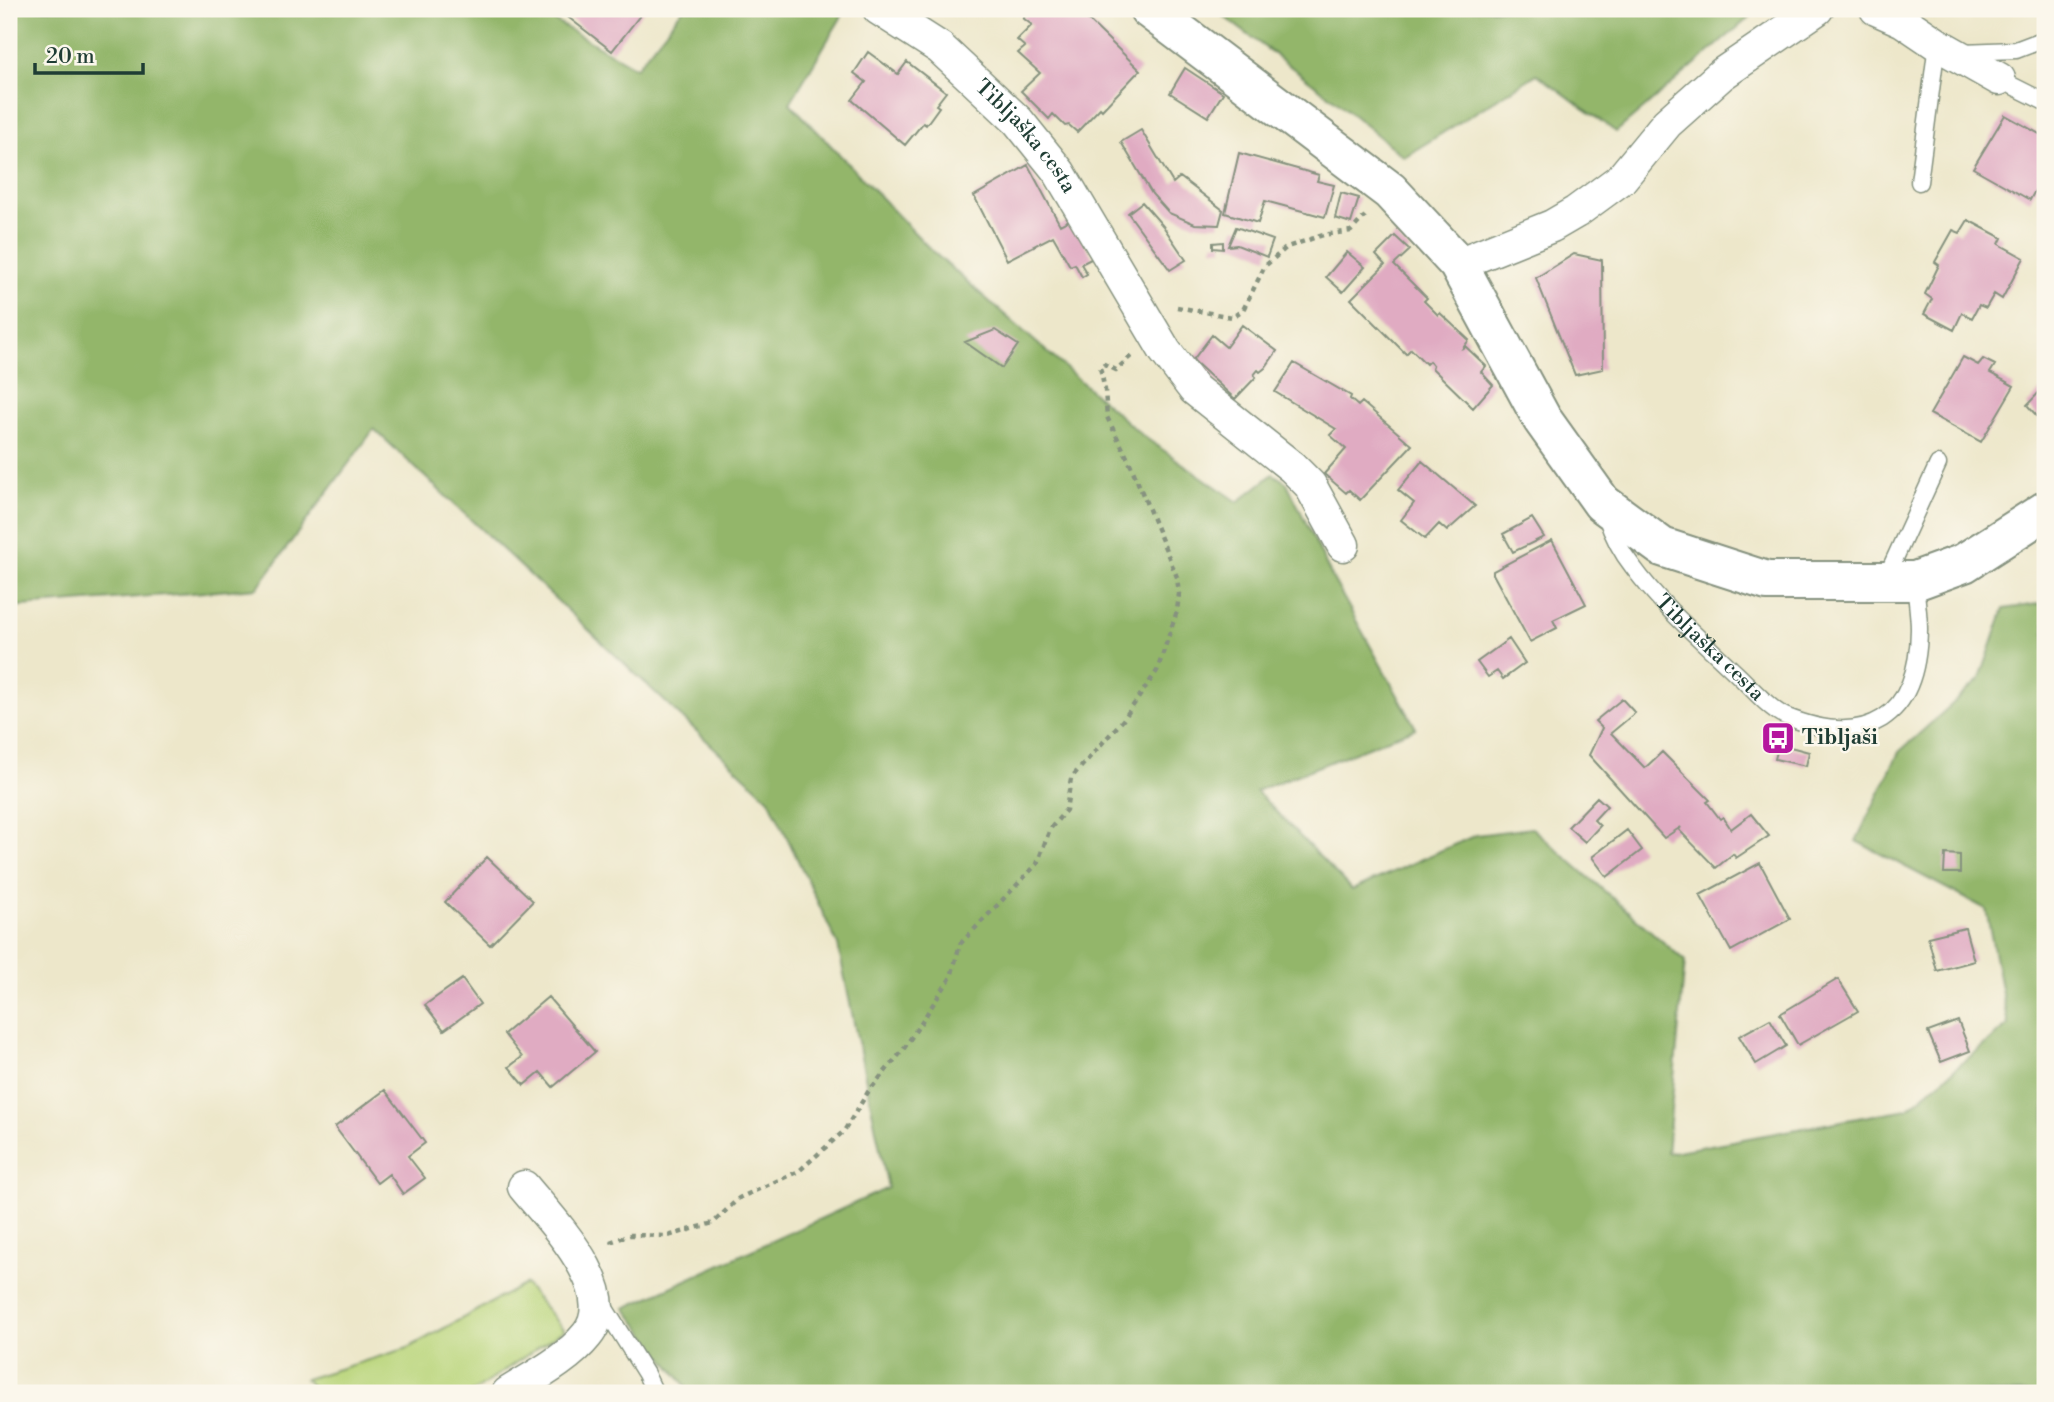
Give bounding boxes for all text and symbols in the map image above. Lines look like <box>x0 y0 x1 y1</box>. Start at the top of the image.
scale bar <box>35 32 144 76</box>
text: 20 m <box>46 44 95 70</box>
street label: Tibljaška cesta <box>969 74 1082 198</box>
street label: Tibljaška cesta <box>1650 590 1770 707</box>
bus stop icon: Tibljaši <box>1759 719 1797 757</box>
place label: Tibljaši <box>1802 725 1878 751</box>

